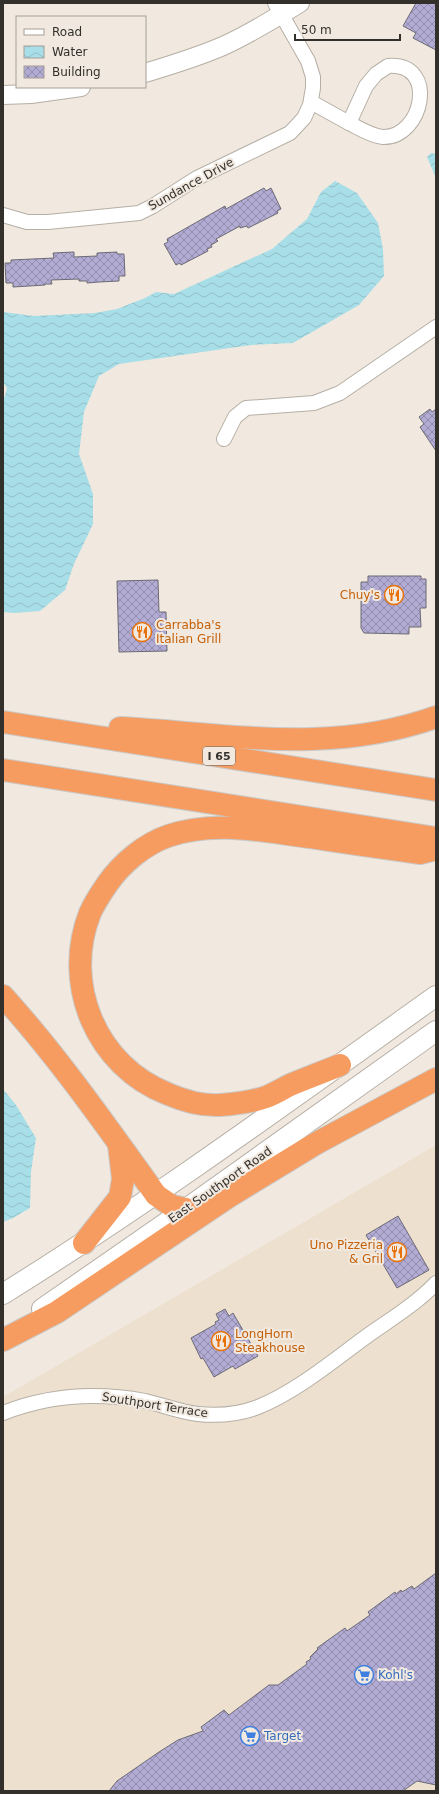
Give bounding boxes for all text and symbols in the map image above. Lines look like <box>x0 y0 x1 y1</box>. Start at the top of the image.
legend <box>16 16 146 88</box>
scale bar <box>295 16 400 42</box>
text: 50 m <box>301 23 332 37</box>
text: Road <box>52 25 82 39</box>
text: Water <box>52 45 88 59</box>
text: Building <box>52 65 101 79</box>
street label: Sundance Drive <box>146 155 236 213</box>
restaurant icon: Chuy's <box>383 584 405 606</box>
place label: Chuy's <box>340 588 380 602</box>
place label: Carrabba's Italian Grill <box>156 618 221 646</box>
restaurant icon: Carrabba's Italian Grill <box>131 621 153 643</box>
road number: I 65 <box>203 747 235 765</box>
street label: East Southport Road <box>166 1144 274 1226</box>
place label: Uno Pizzeria & Gril <box>310 1238 383 1266</box>
restaurant icon: Uno Pizzeria & Gril <box>386 1241 408 1263</box>
place label: LongHorn Steakhouse <box>235 1327 305 1355</box>
restaurant icon: LongHorn Steakhouse <box>210 1330 232 1352</box>
street label: Southport Terrace <box>101 1390 209 1420</box>
supermarket icon: Kohl's <box>353 1664 375 1686</box>
place label: Kohl's <box>378 1668 413 1682</box>
supermarket icon: Target <box>239 1725 261 1747</box>
place label: Target <box>263 1729 301 1743</box>

